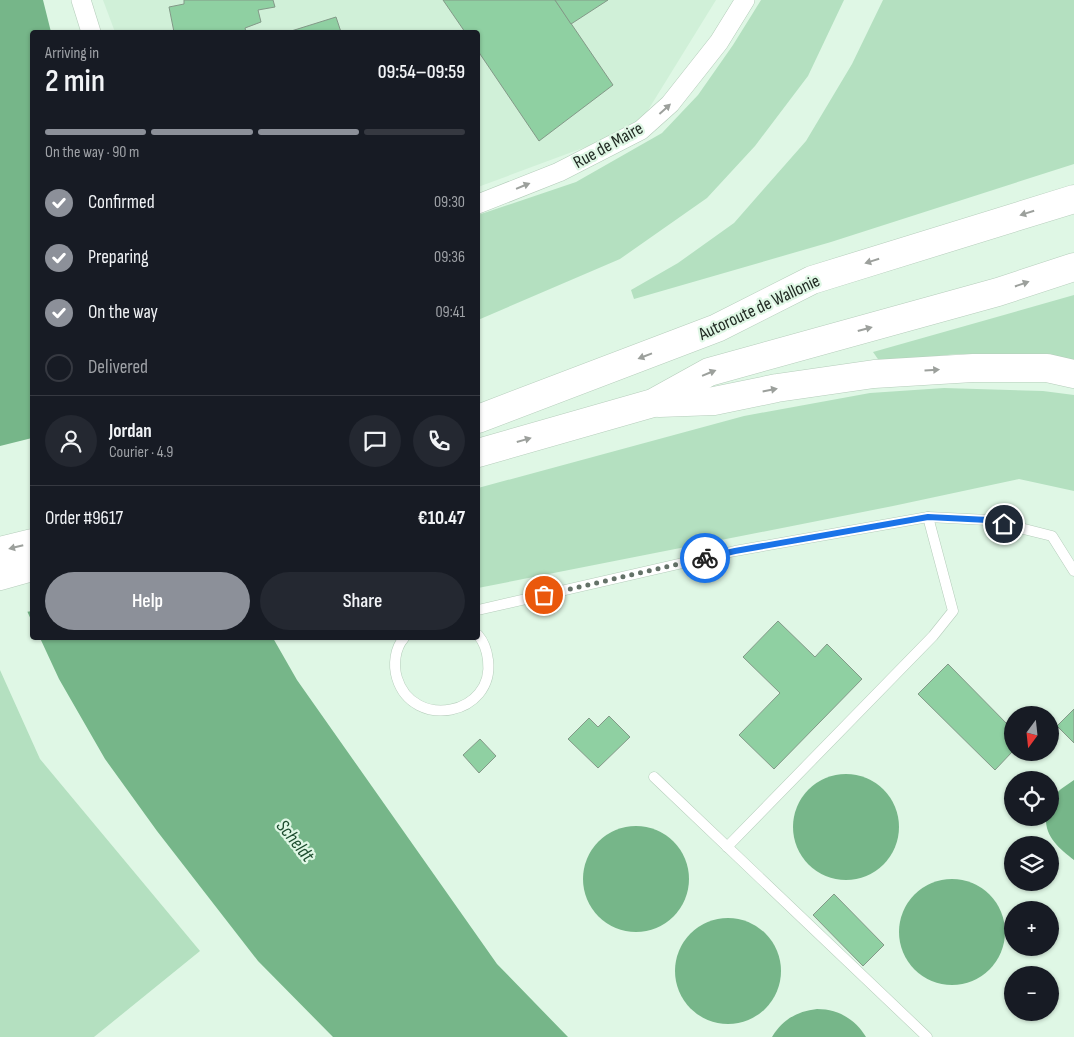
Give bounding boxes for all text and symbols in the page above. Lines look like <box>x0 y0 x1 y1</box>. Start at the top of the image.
text: Arriving in <box>45 44 99 63</box>
text: 09:54–09:59 <box>378 61 465 84</box>
text: 2 min <box>45 62 105 101</box>
one-way arrow <box>658 103 670 115</box>
street label: Rue de Maire <box>570 118 647 173</box>
text: On the way · 90 m <box>45 143 139 162</box>
one-way arrow <box>516 182 530 190</box>
icon: check <box>45 189 73 217</box>
text: Confirmed <box>88 191 155 214</box>
text: 09:30 <box>434 193 465 212</box>
one-way arrow <box>1020 210 1035 218</box>
icon: check <box>45 244 73 272</box>
text: Preparing <box>88 246 149 269</box>
text: 09:36 <box>434 248 465 267</box>
one-way arrow <box>864 258 879 266</box>
street label: Autoroute de Wallonie <box>694 270 823 345</box>
one-way arrow <box>1014 280 1029 288</box>
icon: check <box>45 299 73 327</box>
text: On the way <box>88 301 158 324</box>
text: 09:41 <box>435 303 465 322</box>
one-way arrow <box>858 325 873 333</box>
one-way arrow <box>637 353 652 360</box>
text: Delivered <box>88 356 148 379</box>
one-way arrow <box>924 366 940 374</box>
one-way arrow <box>702 369 716 377</box>
one-way arrow <box>763 385 779 393</box>
button: person <box>45 415 97 467</box>
button: chat <box>349 415 401 467</box>
button: phone <box>413 415 465 467</box>
text: Jordan <box>109 420 152 443</box>
one-way arrow <box>517 435 532 443</box>
text: Courier · 4.9 <box>109 443 173 462</box>
pin <box>983 503 1025 545</box>
text: Order #9617 <box>45 507 123 530</box>
text: €10.47 <box>418 507 465 530</box>
icon: home <box>990 510 1018 538</box>
courier <box>680 533 730 583</box>
one-way arrow <box>9 543 24 551</box>
icon: bike <box>691 544 719 572</box>
button: Help <box>45 572 250 630</box>
button: Share <box>260 572 465 630</box>
pin <box>523 574 565 616</box>
icon: bag <box>530 581 558 609</box>
north arrow <box>1004 706 1059 761</box>
map controls <box>1004 706 1059 1021</box>
button: locate <box>1004 771 1059 826</box>
water label: Scheldt <box>271 815 320 868</box>
button: layers <box>1004 836 1059 891</box>
button: + <box>1004 901 1059 956</box>
button: − <box>1004 966 1059 1021</box>

